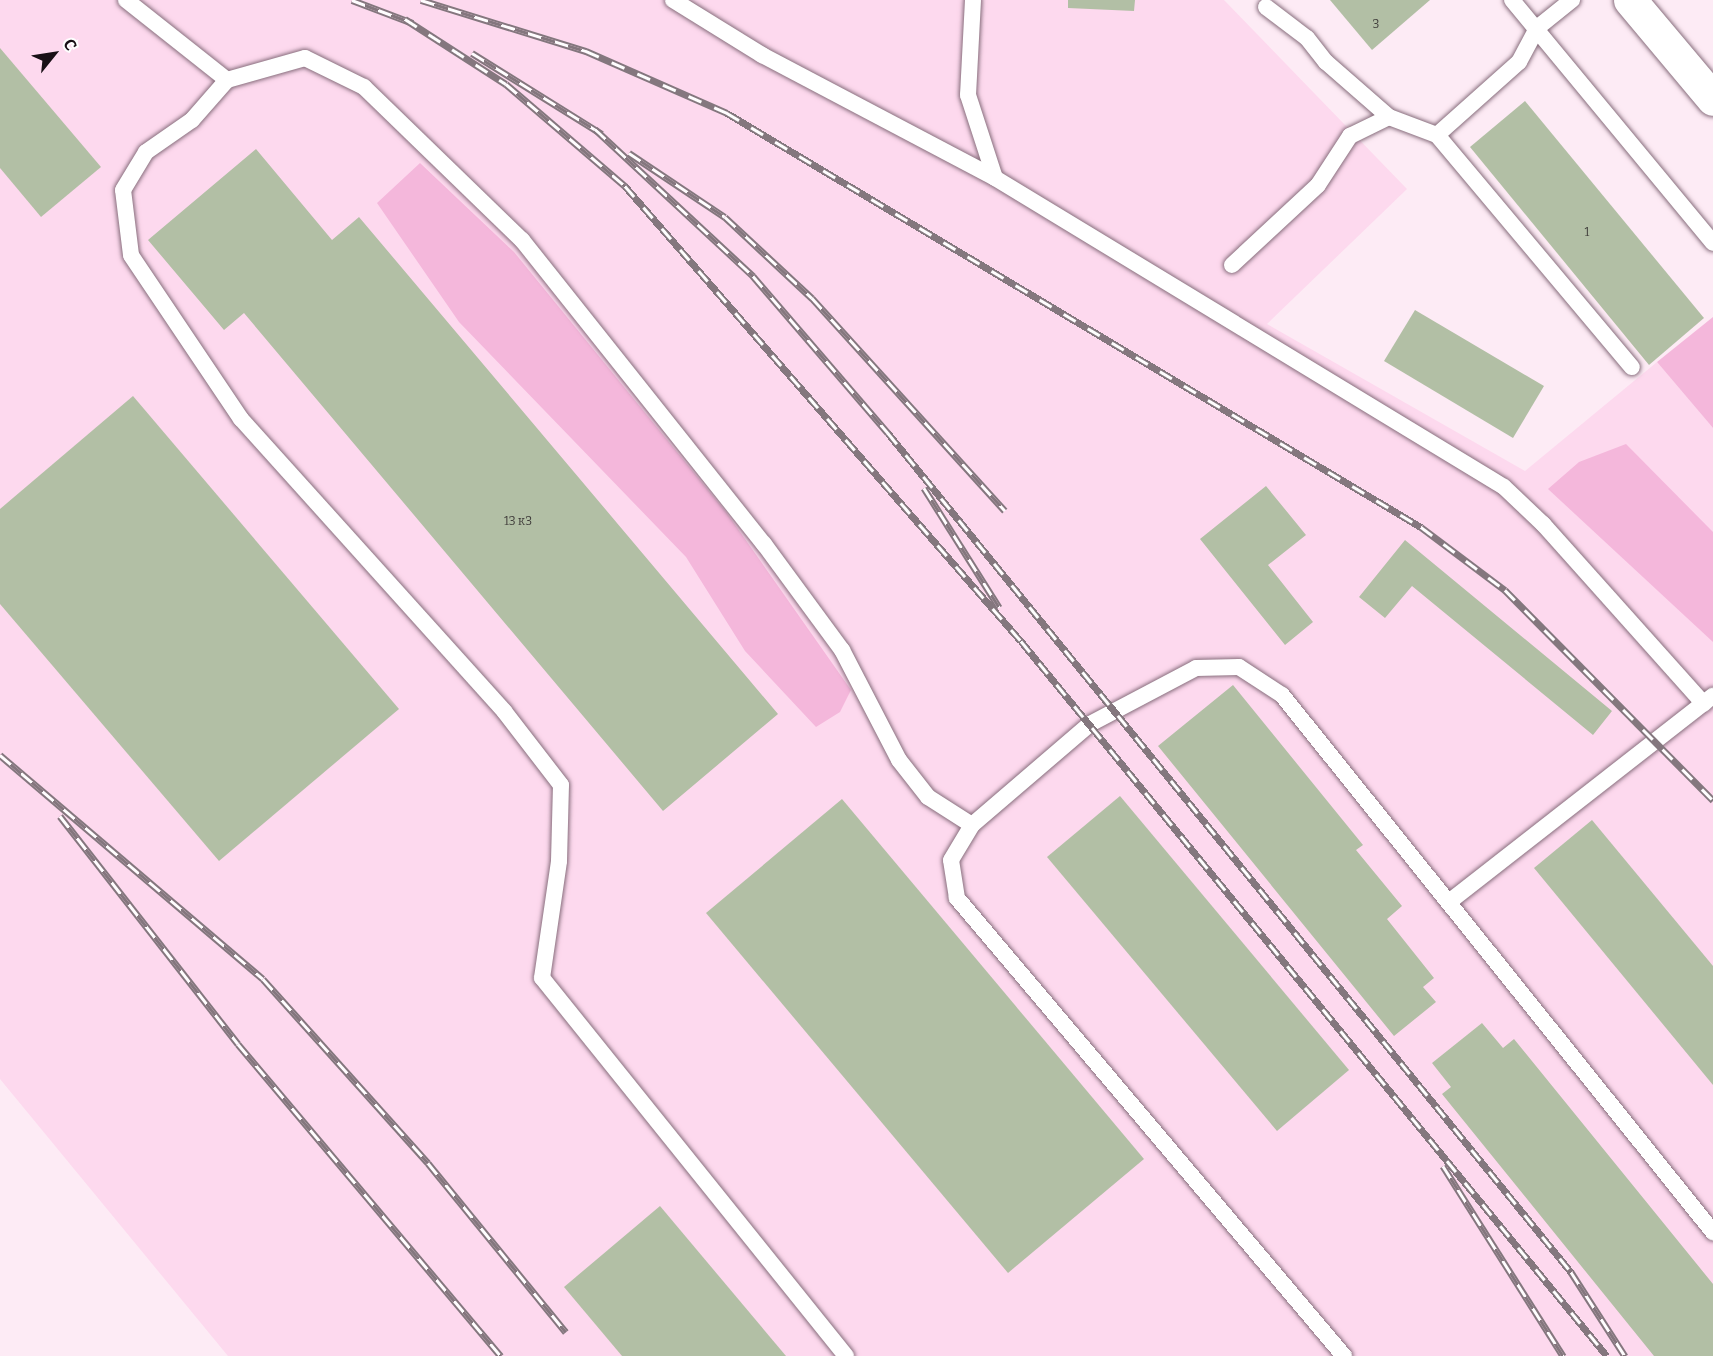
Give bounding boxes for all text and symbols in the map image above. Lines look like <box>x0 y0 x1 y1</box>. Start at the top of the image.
house number: 3 <box>1373 18 1379 32</box>
north arrow <box>24 24 84 84</box>
text: С <box>59 36 81 54</box>
house number: 1 <box>1585 226 1589 240</box>
house number: 13 к3 <box>504 515 532 529</box>

